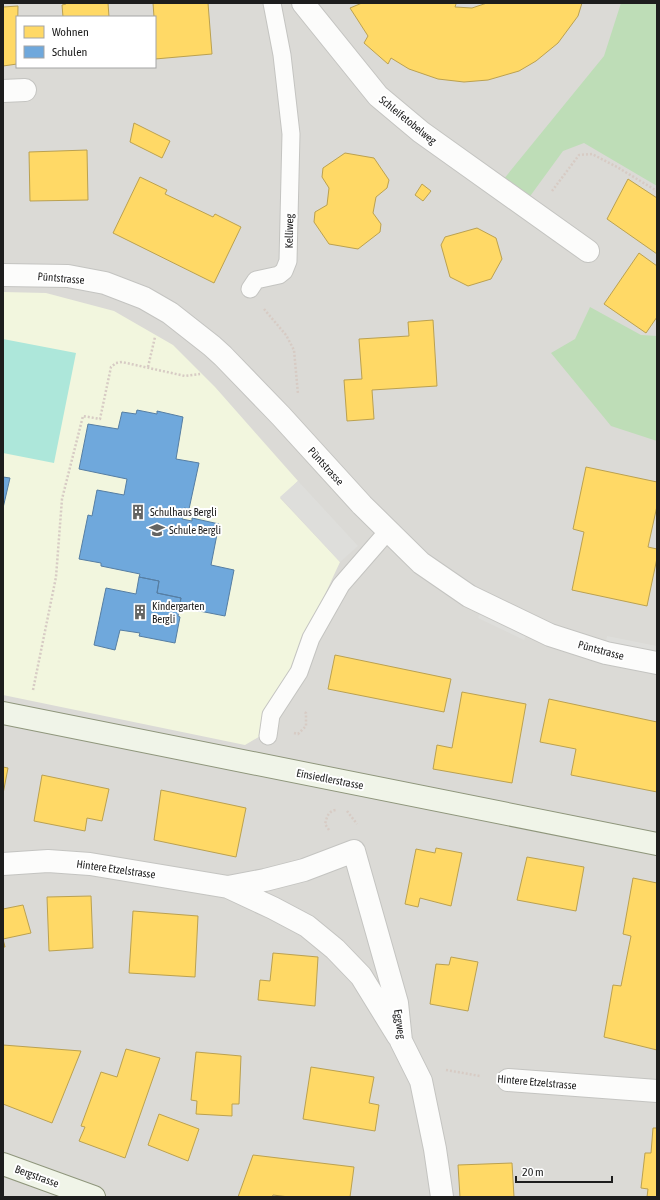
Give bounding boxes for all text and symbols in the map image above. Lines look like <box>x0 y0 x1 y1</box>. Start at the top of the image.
legend <box>16 16 156 68</box>
text: Wohnen <box>52 25 89 39</box>
text: Schulen <box>52 45 87 59</box>
street label: Schleifetobelweg <box>377 93 439 147</box>
street label: Kelliweg <box>283 213 295 248</box>
street label: Püntstrasse <box>37 270 85 286</box>
street label: Püntstrasse <box>306 444 346 488</box>
building icon: Schulhaus Bergli <box>129 503 147 521</box>
place label: Schulhaus Bergli <box>150 506 217 518</box>
school or university icon: Schule Bergli <box>148 521 166 539</box>
place label: Schule Bergli <box>169 524 221 536</box>
place label: Kindergarten Bergli <box>152 600 205 625</box>
building icon: Kindergarten Bergli <box>131 603 149 621</box>
street label: Püntstrasse <box>577 638 625 662</box>
street label: Einsiedlerstrasse <box>295 767 365 791</box>
street label: Hintere Etzelstrasse <box>76 858 156 880</box>
street label: Eggweg <box>392 1008 408 1040</box>
street label: Hintere Etzelstrasse <box>497 1073 577 1091</box>
scale bar <box>516 1158 612 1184</box>
street label: Bergstrasse <box>13 1163 61 1189</box>
text: 20 m <box>522 1165 544 1179</box>

